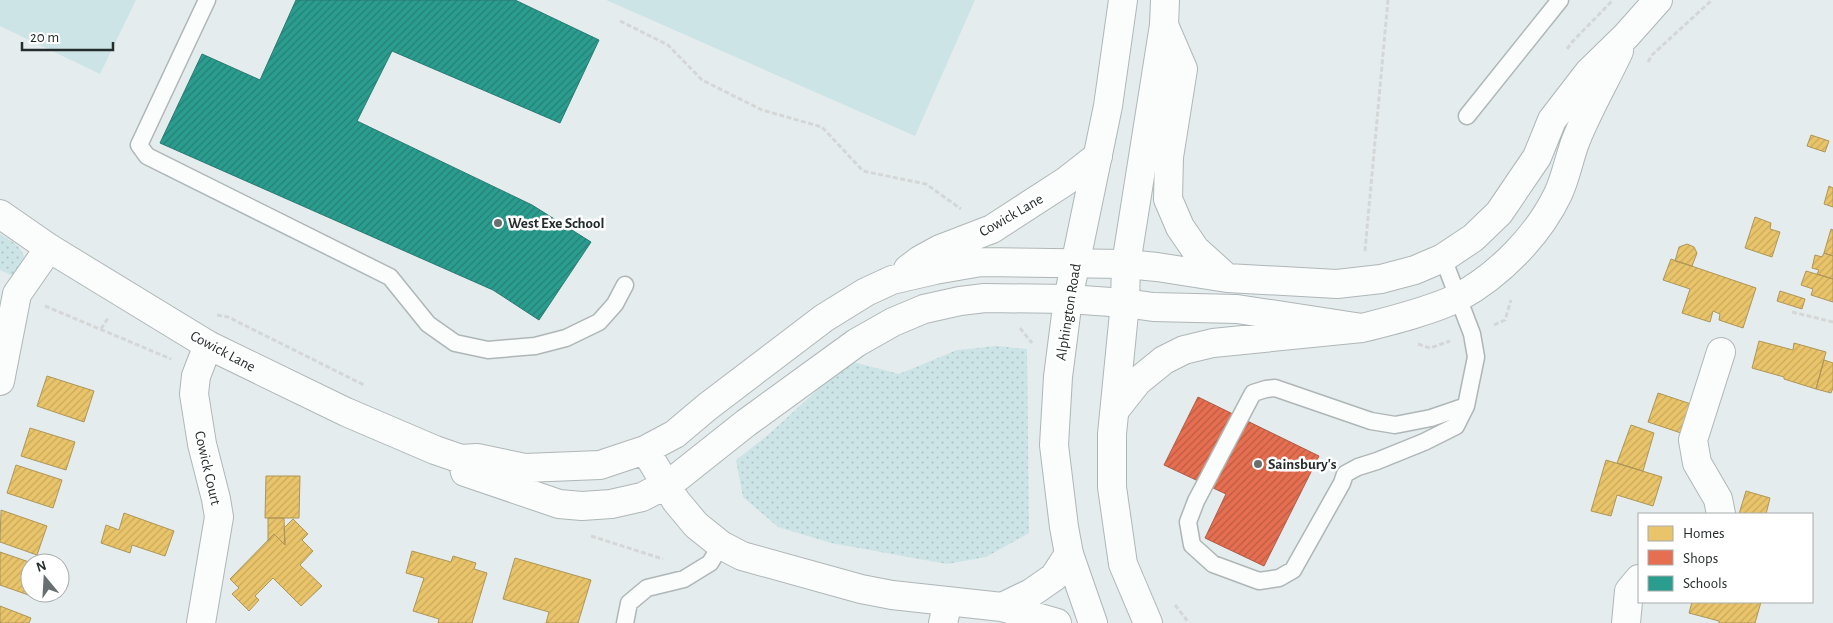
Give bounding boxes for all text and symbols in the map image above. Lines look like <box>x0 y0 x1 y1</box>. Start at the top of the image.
scale bar <box>22 20 114 52</box>
text: 20 m <box>30 30 59 45</box>
street label: Cowick Lane <box>977 191 1046 240</box>
place label: West Exe School <box>508 216 604 231</box>
marker: West Exe School <box>492 217 504 229</box>
street label: Alphington Road <box>1053 262 1084 362</box>
street label: Cowick Lane <box>188 328 258 375</box>
street label: Cowick Court <box>192 430 223 507</box>
place label: Sainsbury's <box>1268 457 1337 472</box>
marker: Sainsbury's <box>1252 458 1264 470</box>
legend <box>1638 513 1813 603</box>
text: Homes <box>1683 526 1725 541</box>
text: Shops <box>1683 551 1718 566</box>
north arrow <box>20 553 70 603</box>
text: N <box>34 558 48 575</box>
text: Schools <box>1683 576 1727 591</box>

